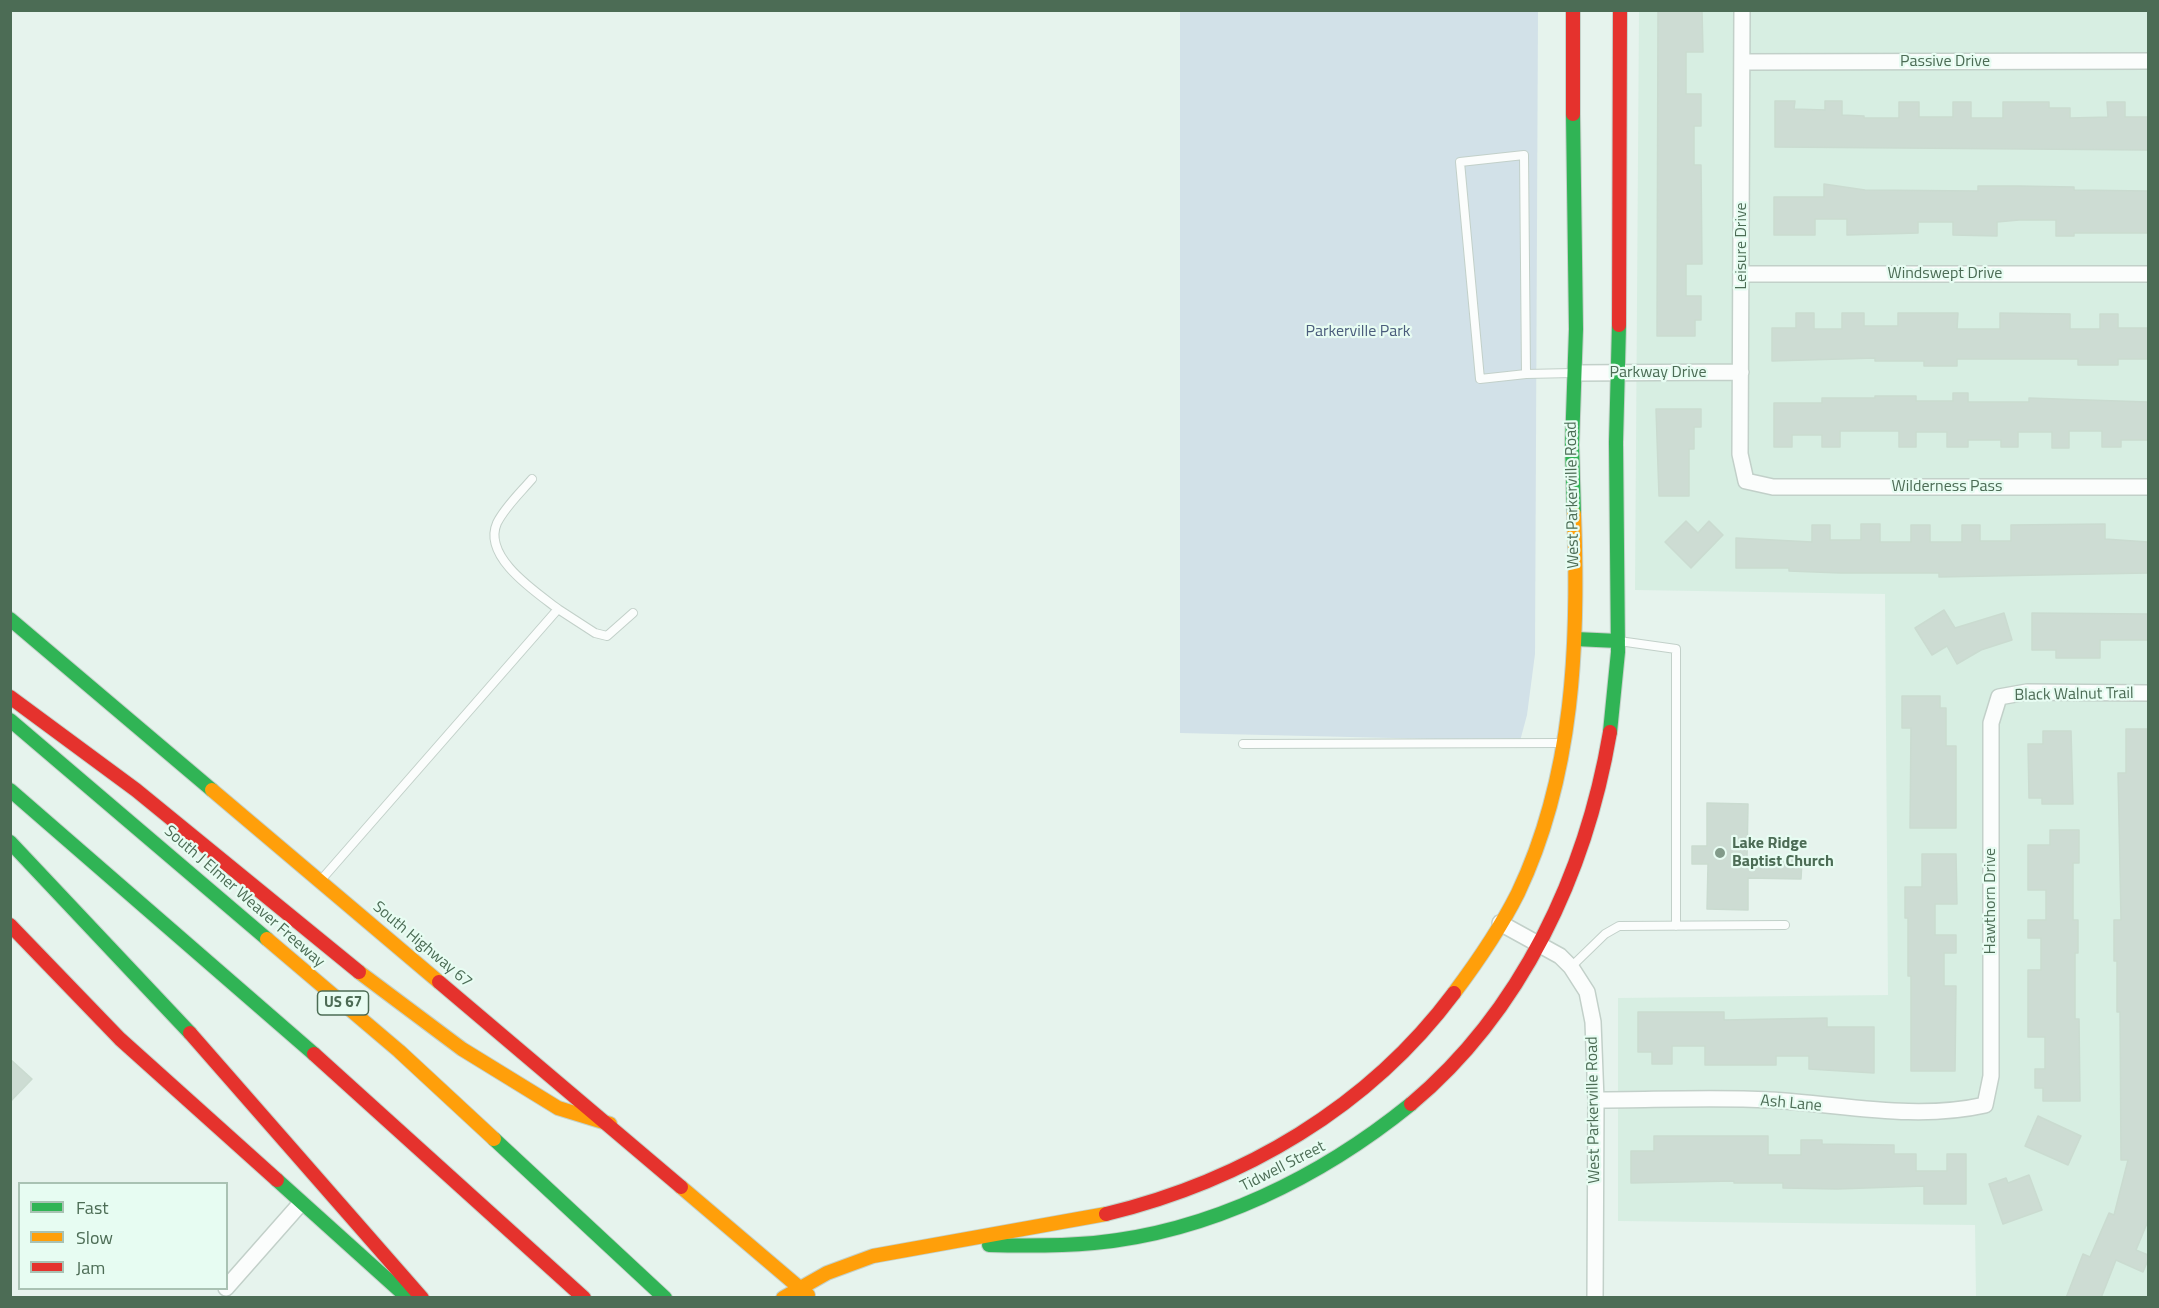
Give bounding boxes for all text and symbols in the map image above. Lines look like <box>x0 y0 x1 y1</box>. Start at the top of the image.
street label: Passive Drive <box>1900 52 1990 72</box>
street label: Leisure Drive <box>1732 202 1752 290</box>
street label: Windswept Drive <box>1888 264 2002 284</box>
park label: Parkerville Park <box>1306 322 1410 342</box>
street label: Parkway Drive <box>1610 363 1706 383</box>
street label: West Parkerville Road <box>1562 421 1584 569</box>
street label: Wilderness Pass <box>1892 477 2002 497</box>
street label: Black Walnut Trail <box>2014 684 2134 706</box>
street label: South J Elmer Weaver Freeway <box>160 822 328 972</box>
place label: Lake Ridge Baptist Church <box>1732 834 1834 872</box>
marker: Lake Ridge Baptist Church <box>1713 846 1727 860</box>
street label: Hawthorn Drive <box>1981 848 2001 954</box>
street label: South Highway 67 <box>368 898 476 992</box>
road number: US 67 <box>318 991 368 1015</box>
street label: West Parkerville Road <box>1583 1036 1605 1184</box>
street label: Ash Lane <box>1760 1092 1822 1116</box>
street label: Tidwell Street <box>1237 1137 1329 1197</box>
legend <box>18 1182 228 1290</box>
text: Fast <box>76 1194 109 1221</box>
text: Slow <box>76 1224 113 1251</box>
text: Jam <box>76 1254 105 1281</box>

